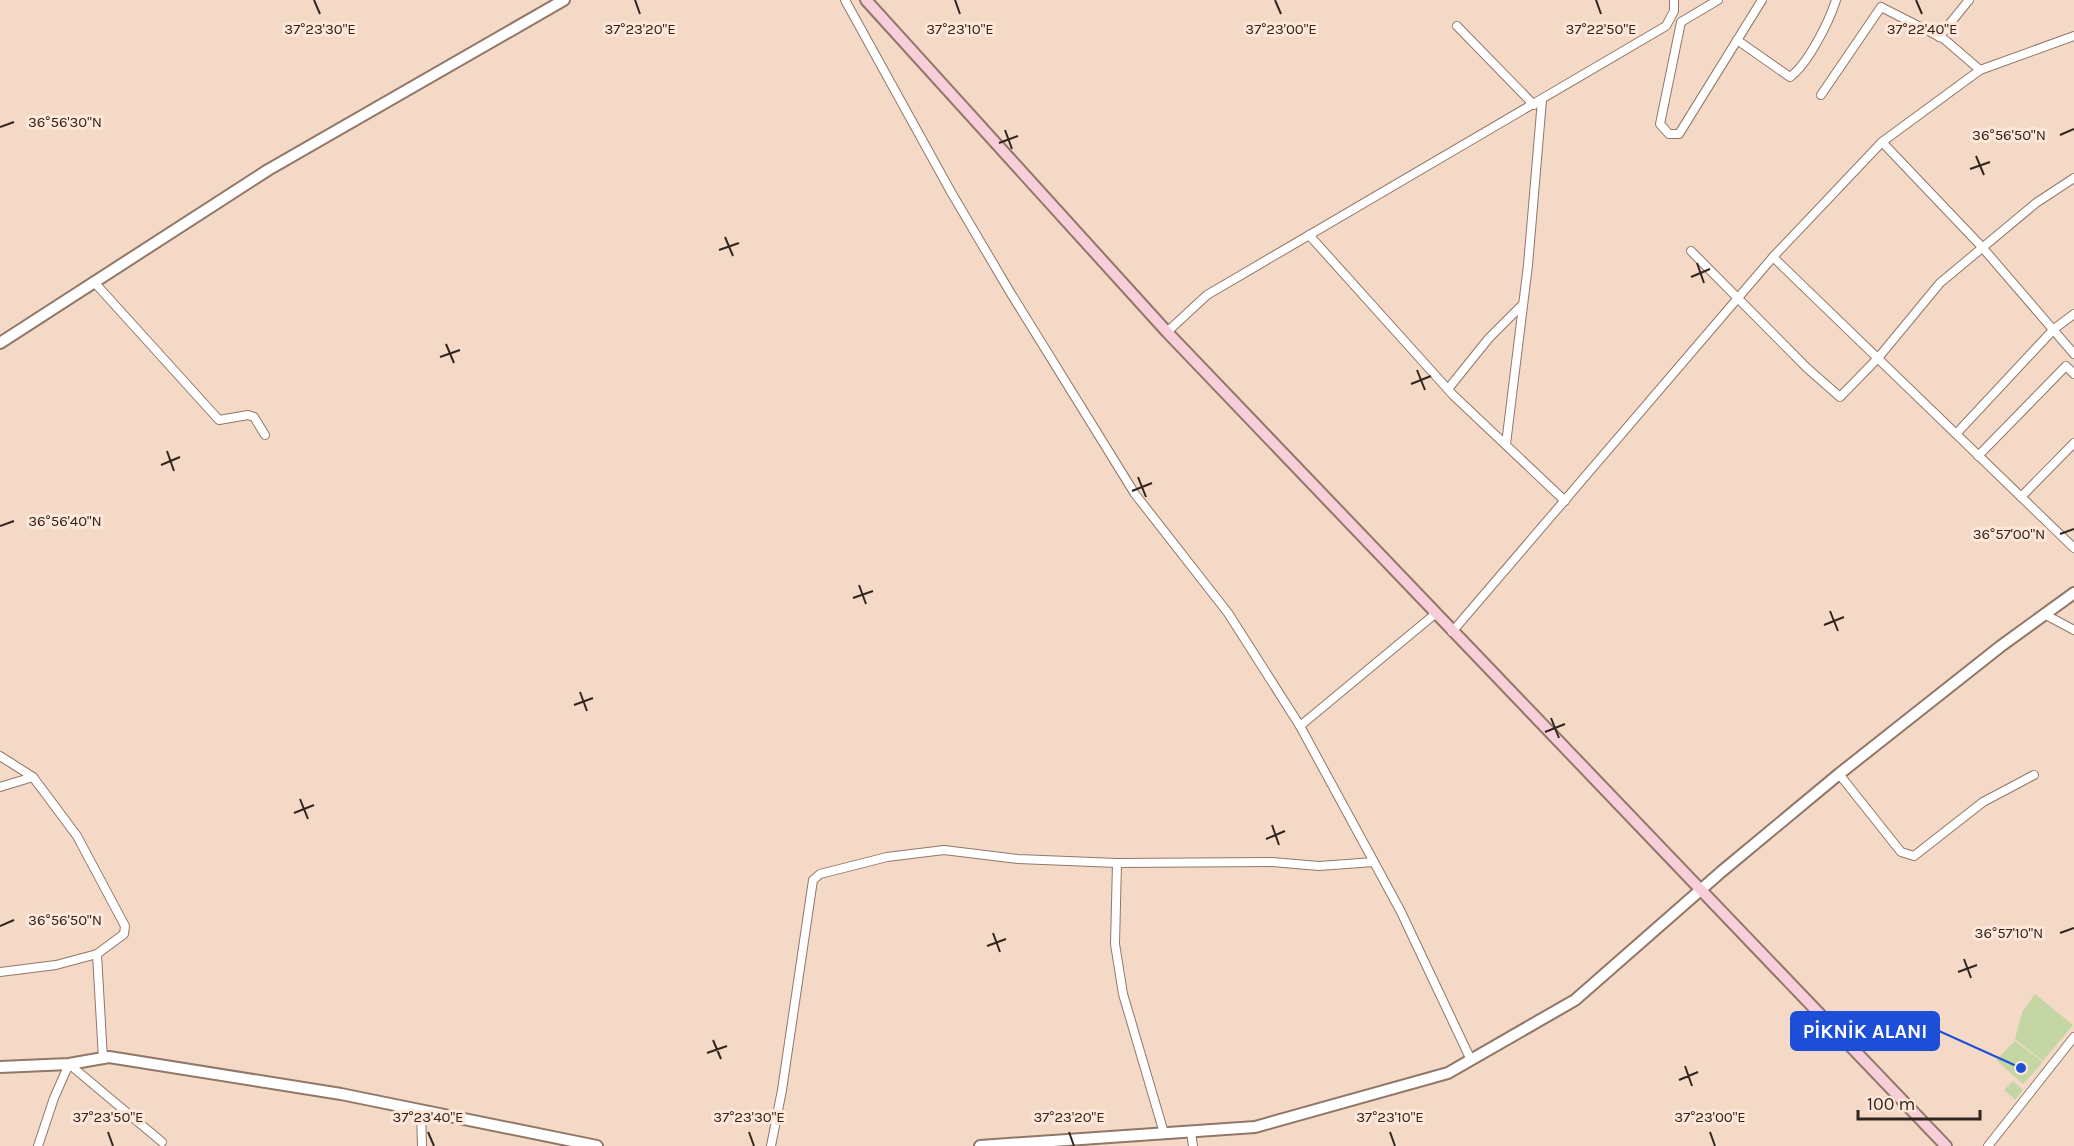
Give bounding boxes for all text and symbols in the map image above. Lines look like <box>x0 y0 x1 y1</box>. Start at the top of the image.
text: 37°23'30"E <box>284 20 356 38</box>
text: 37°23'20"E <box>604 20 676 38</box>
text: 37°23'10"E <box>926 20 994 38</box>
text: 37°23'00"E <box>1245 20 1317 38</box>
text: 37°22'50"E <box>1566 20 1636 38</box>
text: 37°22'40"E <box>1887 20 1957 38</box>
text: 36°56'30"N <box>28 113 102 131</box>
text: 36°56'50"N <box>1972 126 2046 144</box>
text: 36°56'40"N <box>28 512 102 530</box>
text: 36°57'00"N <box>1973 525 2045 543</box>
text: 36°56'50"N <box>28 911 102 929</box>
text: 36°57'10"N <box>1975 924 2043 942</box>
callout: PİKNİK ALANI <box>1791 1012 1939 1050</box>
text: PİKNİK ALANI <box>1803 1020 1927 1043</box>
scale bar <box>1858 1083 1980 1121</box>
text: 100 m <box>1867 1093 1915 1115</box>
text: 37°23'50"E <box>73 1108 143 1126</box>
text: 37°23'40"E <box>393 1108 463 1126</box>
text: 37°23'30"E <box>713 1108 785 1126</box>
text: 37°23'20"E <box>1033 1108 1105 1126</box>
text: 37°23'10"E <box>1356 1108 1424 1126</box>
text: 37°23'00"E <box>1674 1108 1746 1126</box>

